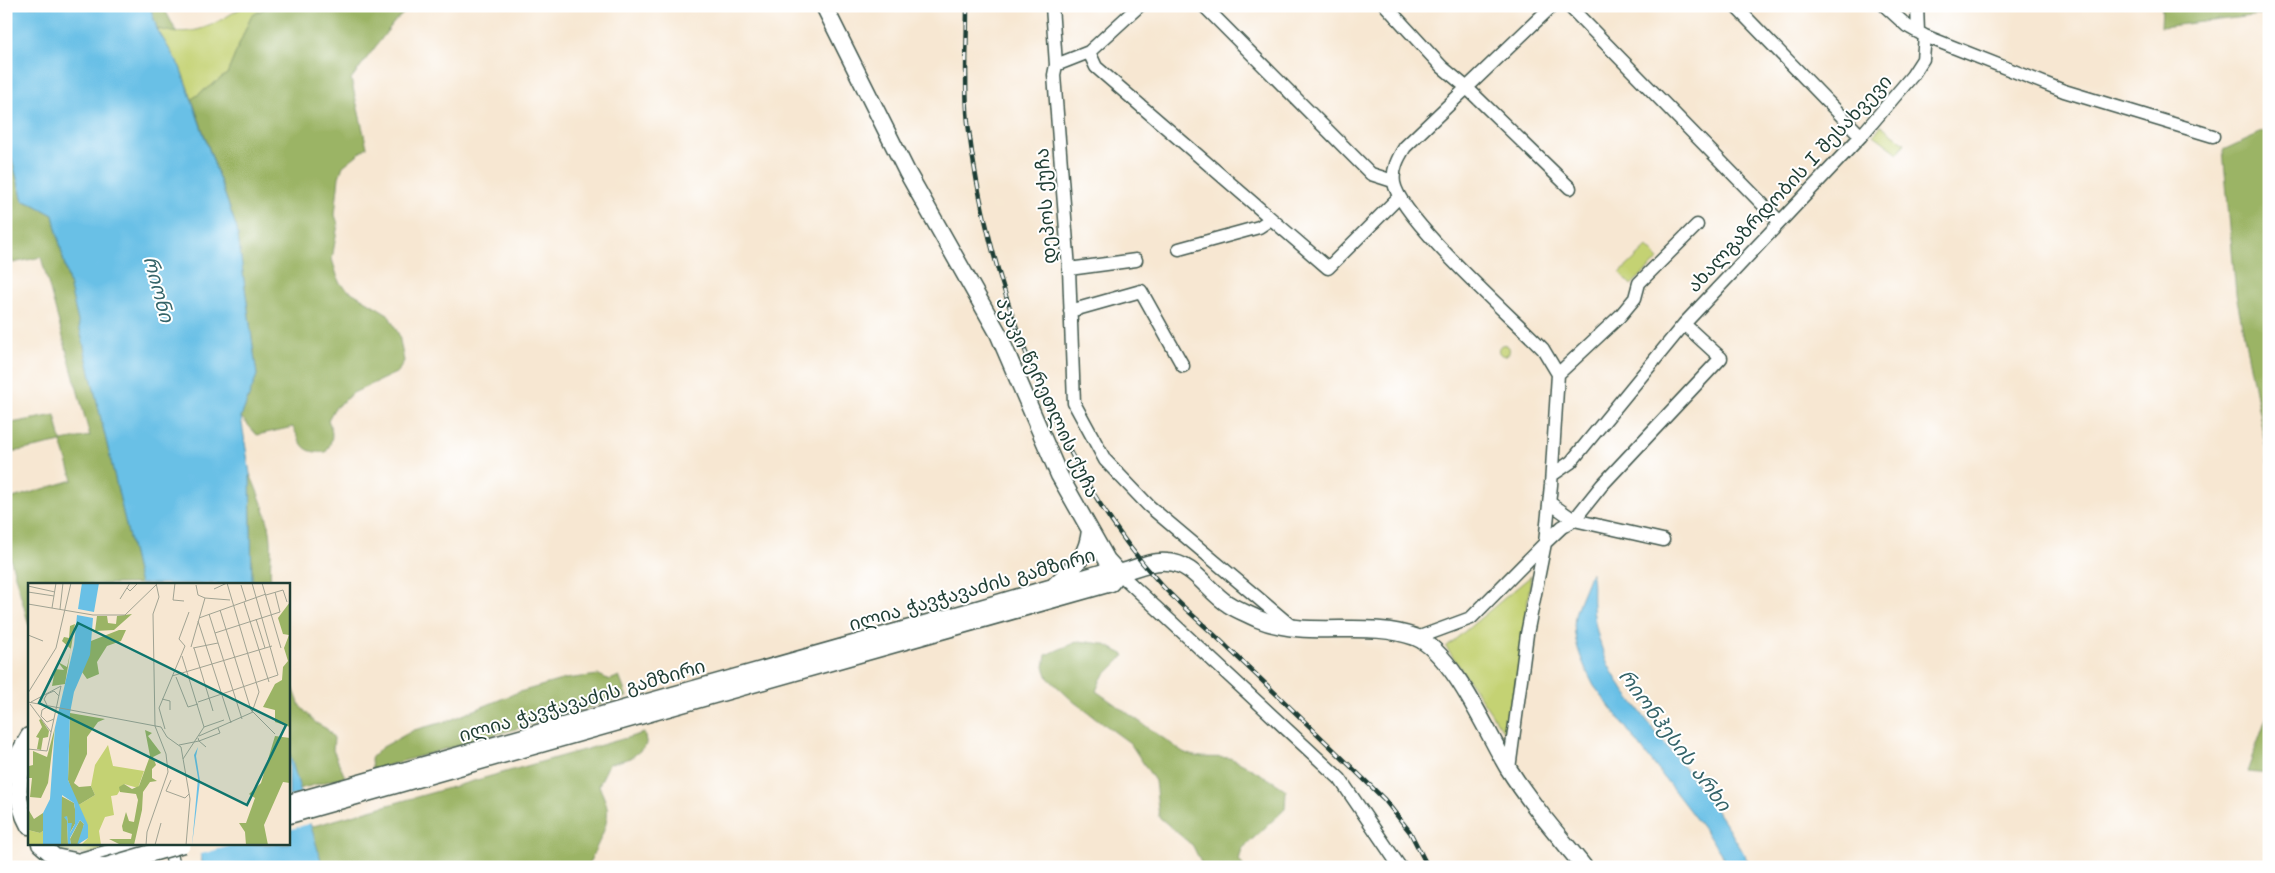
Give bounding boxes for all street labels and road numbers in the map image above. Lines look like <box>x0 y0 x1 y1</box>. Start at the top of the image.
street label: ახალგაზრდობის I შესახვევი <box>1682 69 1897 298</box>
street label: დეპოს ქუჩა <box>1029 147 1062 265</box>
street label: აკაკი წერეთლის ქუჩა <box>990 293 1105 502</box>
street label: ილია ჭავჭავაძის გამზირი <box>846 542 1098 637</box>
street label: ილია ჭავჭავაძის გამზირი <box>456 653 708 748</box>

